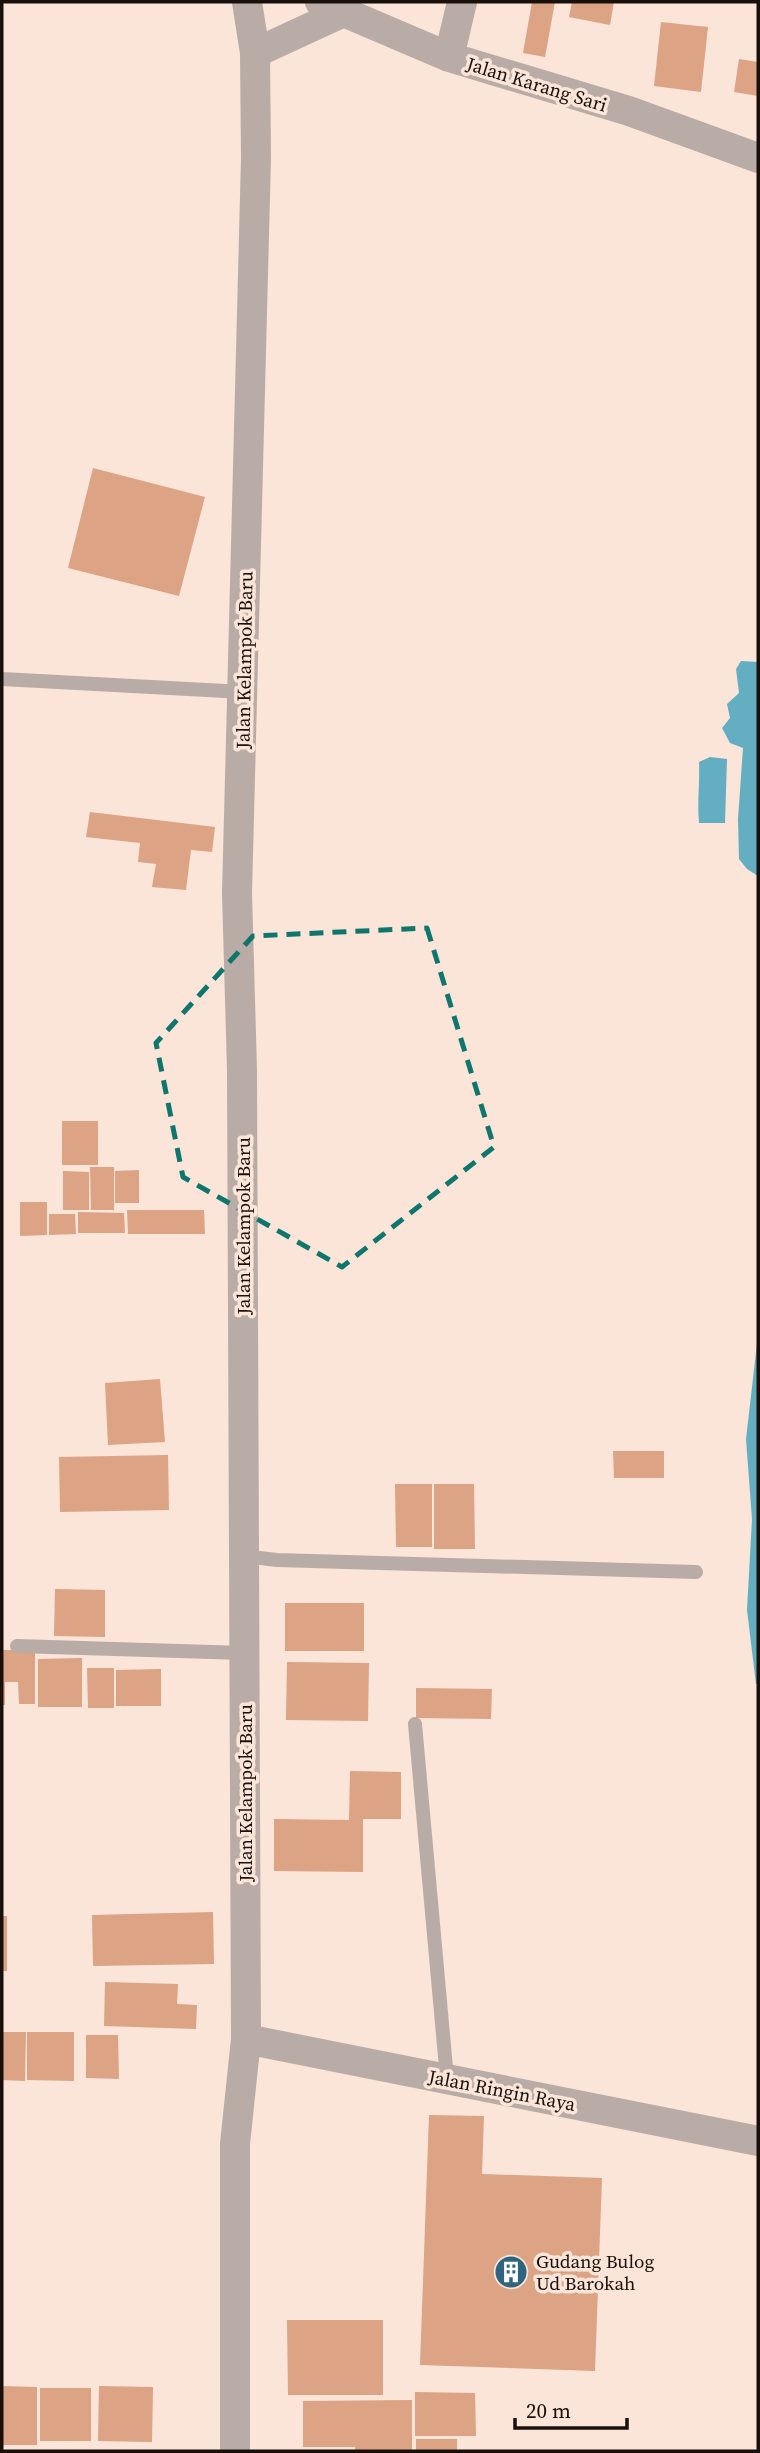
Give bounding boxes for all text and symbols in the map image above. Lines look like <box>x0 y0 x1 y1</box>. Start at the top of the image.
street label: Jalan Karang Sari <box>463 50 611 118</box>
street label: Jalan Kelampok Baru <box>229 571 259 750</box>
street label: Jalan Kelampok Baru <box>230 1137 256 1316</box>
street label: Jalan Kelampok Baru <box>232 1704 258 1883</box>
street label: Jalan Ringin Raya <box>425 2063 578 2117</box>
place label: Gudang Bulog Ud Barokah <box>536 2248 655 2296</box>
building icon: Gudang Bulog Ud Barokah <box>492 2253 530 2291</box>
scale bar <box>515 2386 627 2430</box>
text: 20 m <box>526 2396 571 2425</box>

